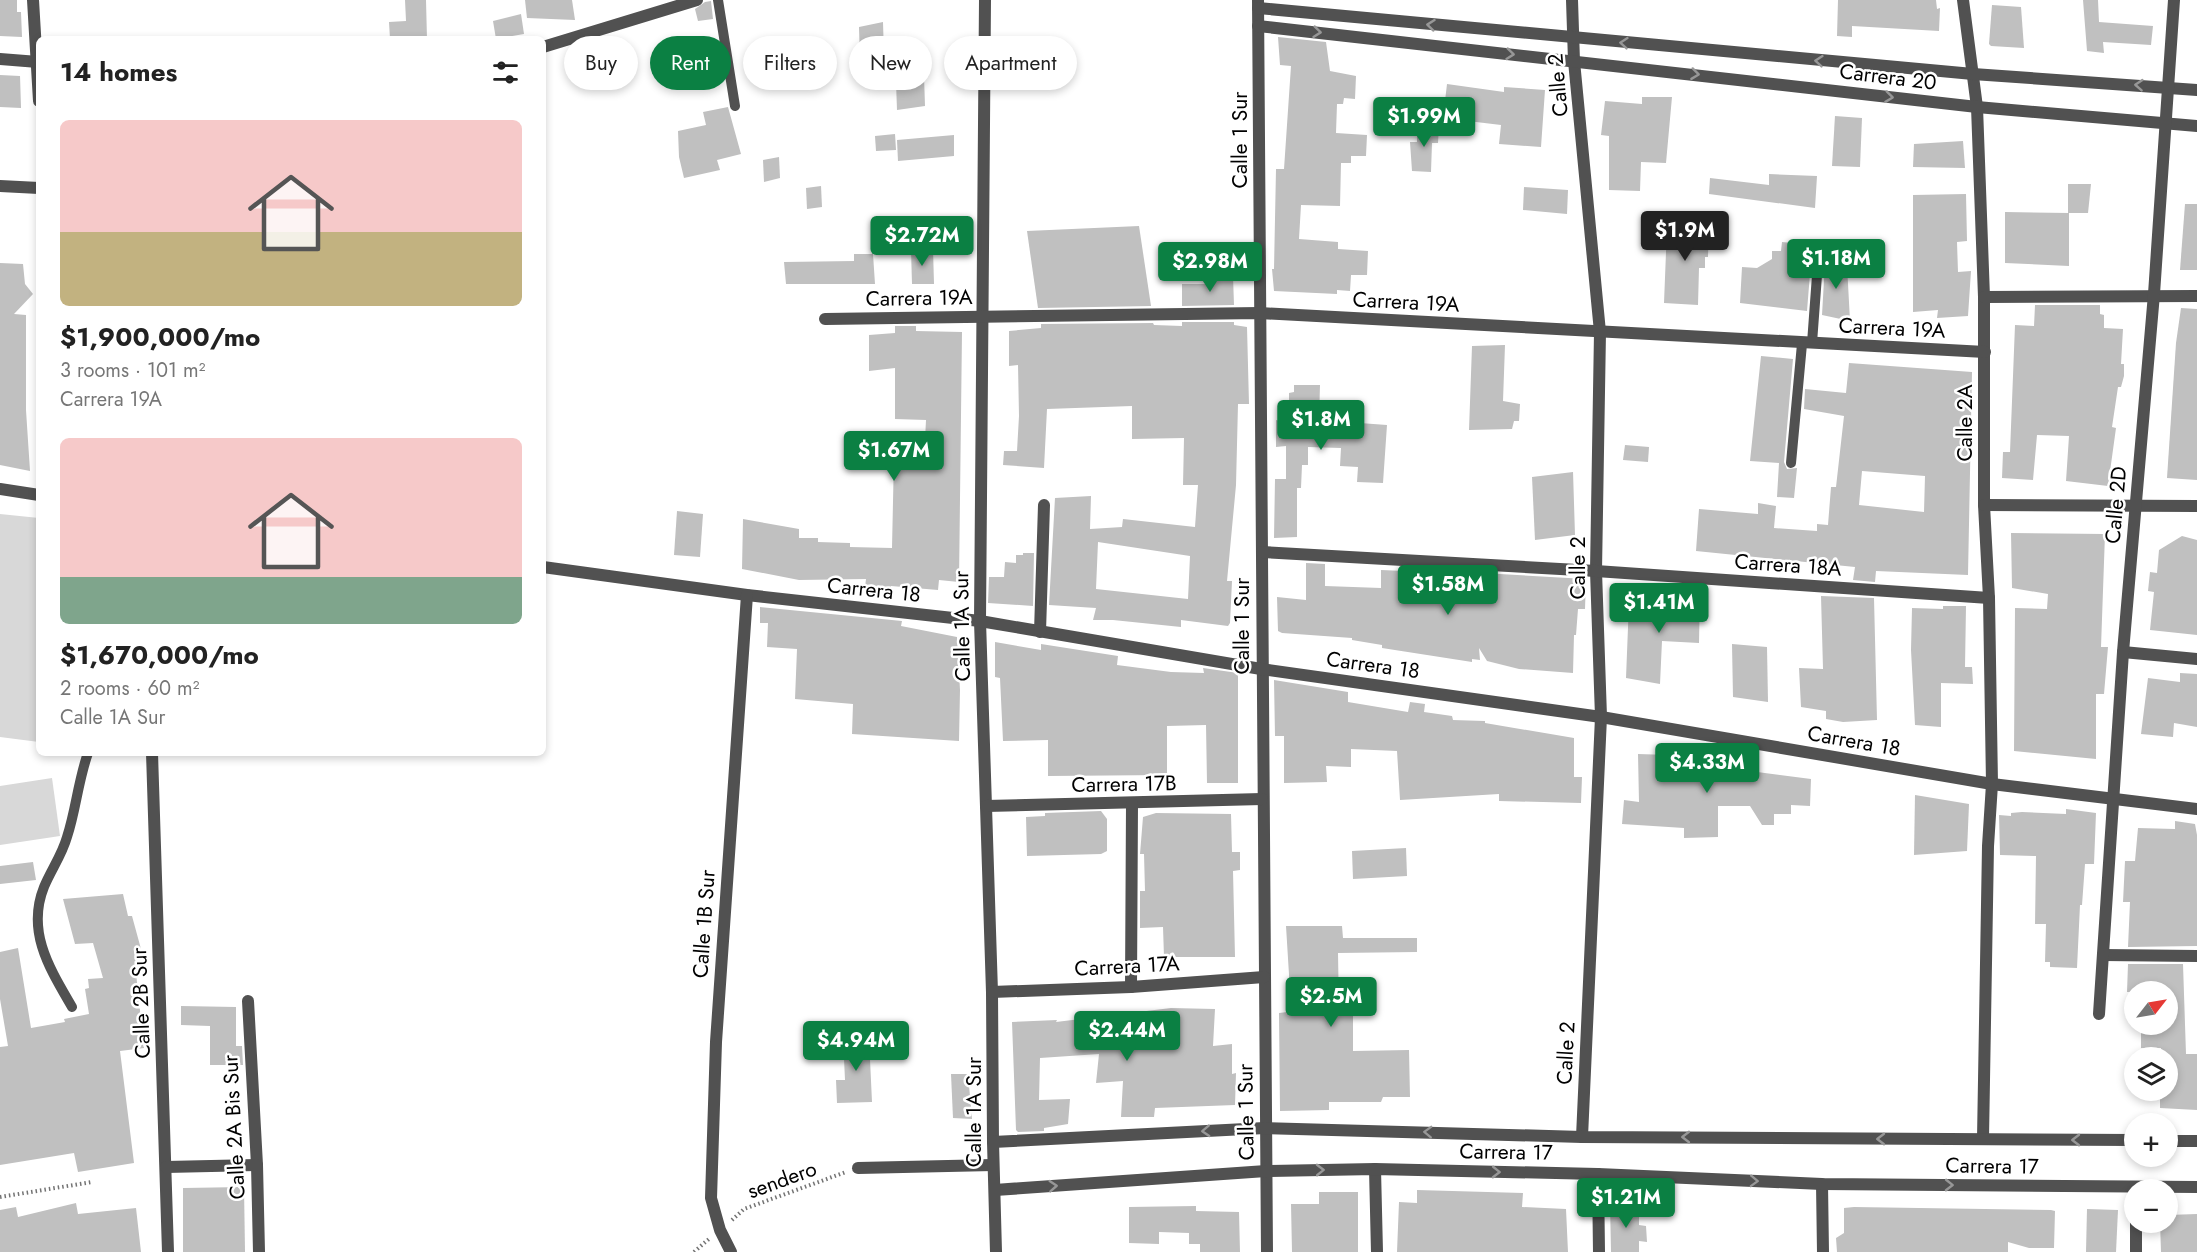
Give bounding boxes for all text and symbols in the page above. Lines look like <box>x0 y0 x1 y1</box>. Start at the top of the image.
one-way arrow <box>1427 19 1436 32</box>
one-way arrow <box>1312 26 1321 38</box>
chip: Buy <box>564 36 638 90</box>
chip: Rent <box>650 36 731 90</box>
chip: Filters <box>743 36 837 90</box>
chip: New <box>849 36 932 90</box>
chip: Apartment <box>944 36 1077 90</box>
one-way arrow <box>1620 37 1629 50</box>
one-way arrow <box>1506 47 1515 60</box>
street label: Calle 2 <box>1540 52 1576 118</box>
text: 14 homes <box>60 53 177 91</box>
one-way arrow <box>1814 55 1823 68</box>
icon: filters <box>489 56 522 89</box>
street label: Carrera 20 <box>1838 56 1938 98</box>
one-way arrow <box>1690 68 1700 80</box>
one-way arrow <box>2134 79 2143 92</box>
one-way arrow <box>1884 90 1893 102</box>
street label: Calle 1 Sur <box>1225 91 1255 188</box>
pin: $1.99M <box>1375 97 1473 148</box>
text: $1.99M <box>1387 102 1461 131</box>
icon: home <box>237 159 345 267</box>
pin: $1.9M <box>1643 211 1727 262</box>
pin: $2.72M <box>873 216 971 267</box>
text: $1.9M <box>1655 216 1715 245</box>
text: $2.72M <box>885 221 960 250</box>
pin: $1.18M <box>1787 239 1885 290</box>
pin: $2.98M <box>1161 242 1259 293</box>
text: $1.18M <box>1801 244 1871 273</box>
text: $2.98M <box>1172 247 1248 276</box>
street label: Carrera 19A <box>865 282 973 314</box>
street label: Carrera 19A <box>1352 284 1460 320</box>
street label: Carrera 19A <box>1838 310 1946 346</box>
text: $1,900,000/mo <box>60 318 260 356</box>
text: 3 rooms · 101 m² <box>60 356 206 385</box>
street label: Calle 2A <box>1950 384 1980 462</box>
text: Carrera 19A <box>60 385 162 414</box>
pin: $1.8M <box>1279 400 1363 451</box>
text: $1.8M <box>1291 405 1351 434</box>
pin: $1.67M <box>845 431 943 482</box>
text: $1.67M <box>858 436 930 465</box>
street label: Calle 2D <box>2098 465 2134 545</box>
icon: home <box>237 477 345 585</box>
street label: Calle 2 <box>1563 536 1593 600</box>
street label: Carrera 18A <box>1733 546 1843 584</box>
pin: $1.58M <box>1399 565 1497 616</box>
street label: Carrera 18 <box>826 570 922 610</box>
street label: Calle 1A Sur <box>946 570 978 682</box>
text: $1.58M <box>1412 570 1484 599</box>
street label: Calle 1 Sur <box>1227 577 1257 674</box>
pin: $1.41M <box>1610 583 1708 634</box>
text: $1.41M <box>1623 588 1695 617</box>
text: $1,670,000/mo <box>60 636 259 674</box>
street label: Carrera 18 <box>1324 644 1422 686</box>
text: 2 rooms · 60 m² <box>60 674 199 703</box>
text: Calle 1A Sur <box>60 703 165 732</box>
street label: Carrera 18 <box>1805 718 1903 764</box>
pin: $4.33M <box>1658 743 1756 794</box>
text: $4.33M <box>1669 748 1745 777</box>
street label: Carrera 17B <box>1071 768 1177 800</box>
street label: Calle 1B Sur <box>685 868 723 979</box>
street label: Calle 2B Sur <box>124 946 158 1059</box>
street label: Carrera 17A <box>1074 948 1180 984</box>
pin: $2.5M <box>1289 977 1373 1028</box>
north arrow <box>2124 981 2178 1035</box>
map controls <box>2124 981 2178 1233</box>
text: $2.5M <box>1300 982 1362 1011</box>
pin: $2.44M <box>1078 1011 1176 1062</box>
text: $2.44M <box>1088 1016 1166 1045</box>
pin: $4.94M <box>807 1021 905 1072</box>
street label: Calle 2 <box>1549 1021 1583 1085</box>
text: $4.94M <box>817 1026 895 1055</box>
button: layers <box>2124 1047 2178 1101</box>
street label: Calle 2A Bis Sur <box>215 1053 253 1200</box>
street label: Calle 1A Sur <box>959 1056 989 1167</box>
street label: Calle 1 Sur <box>1230 1063 1262 1161</box>
button: + <box>2124 1113 2178 1167</box>
one-way arrow <box>1202 1124 1211 1137</box>
one-way arrow <box>1424 1126 1433 1139</box>
one-way arrow <box>1682 1131 1691 1144</box>
one-way arrow <box>1877 1133 1886 1145</box>
one-way arrow <box>2072 1134 2081 1146</box>
street label: Carrera 17 <box>1459 1136 1553 1168</box>
street label: Carrera 17 <box>1945 1150 2039 1182</box>
street label: sendero <box>743 1154 821 1206</box>
one-way arrow <box>1316 1164 1325 1176</box>
one-way arrow <box>1492 1165 1501 1178</box>
one-way arrow <box>1749 1174 1758 1187</box>
pin: $1.21M <box>1577 1178 1675 1229</box>
one-way arrow <box>1049 1179 1058 1192</box>
one-way arrow <box>1944 1179 1953 1191</box>
button: − <box>2124 1179 2178 1233</box>
text: $1.21M <box>1591 1183 1661 1212</box>

